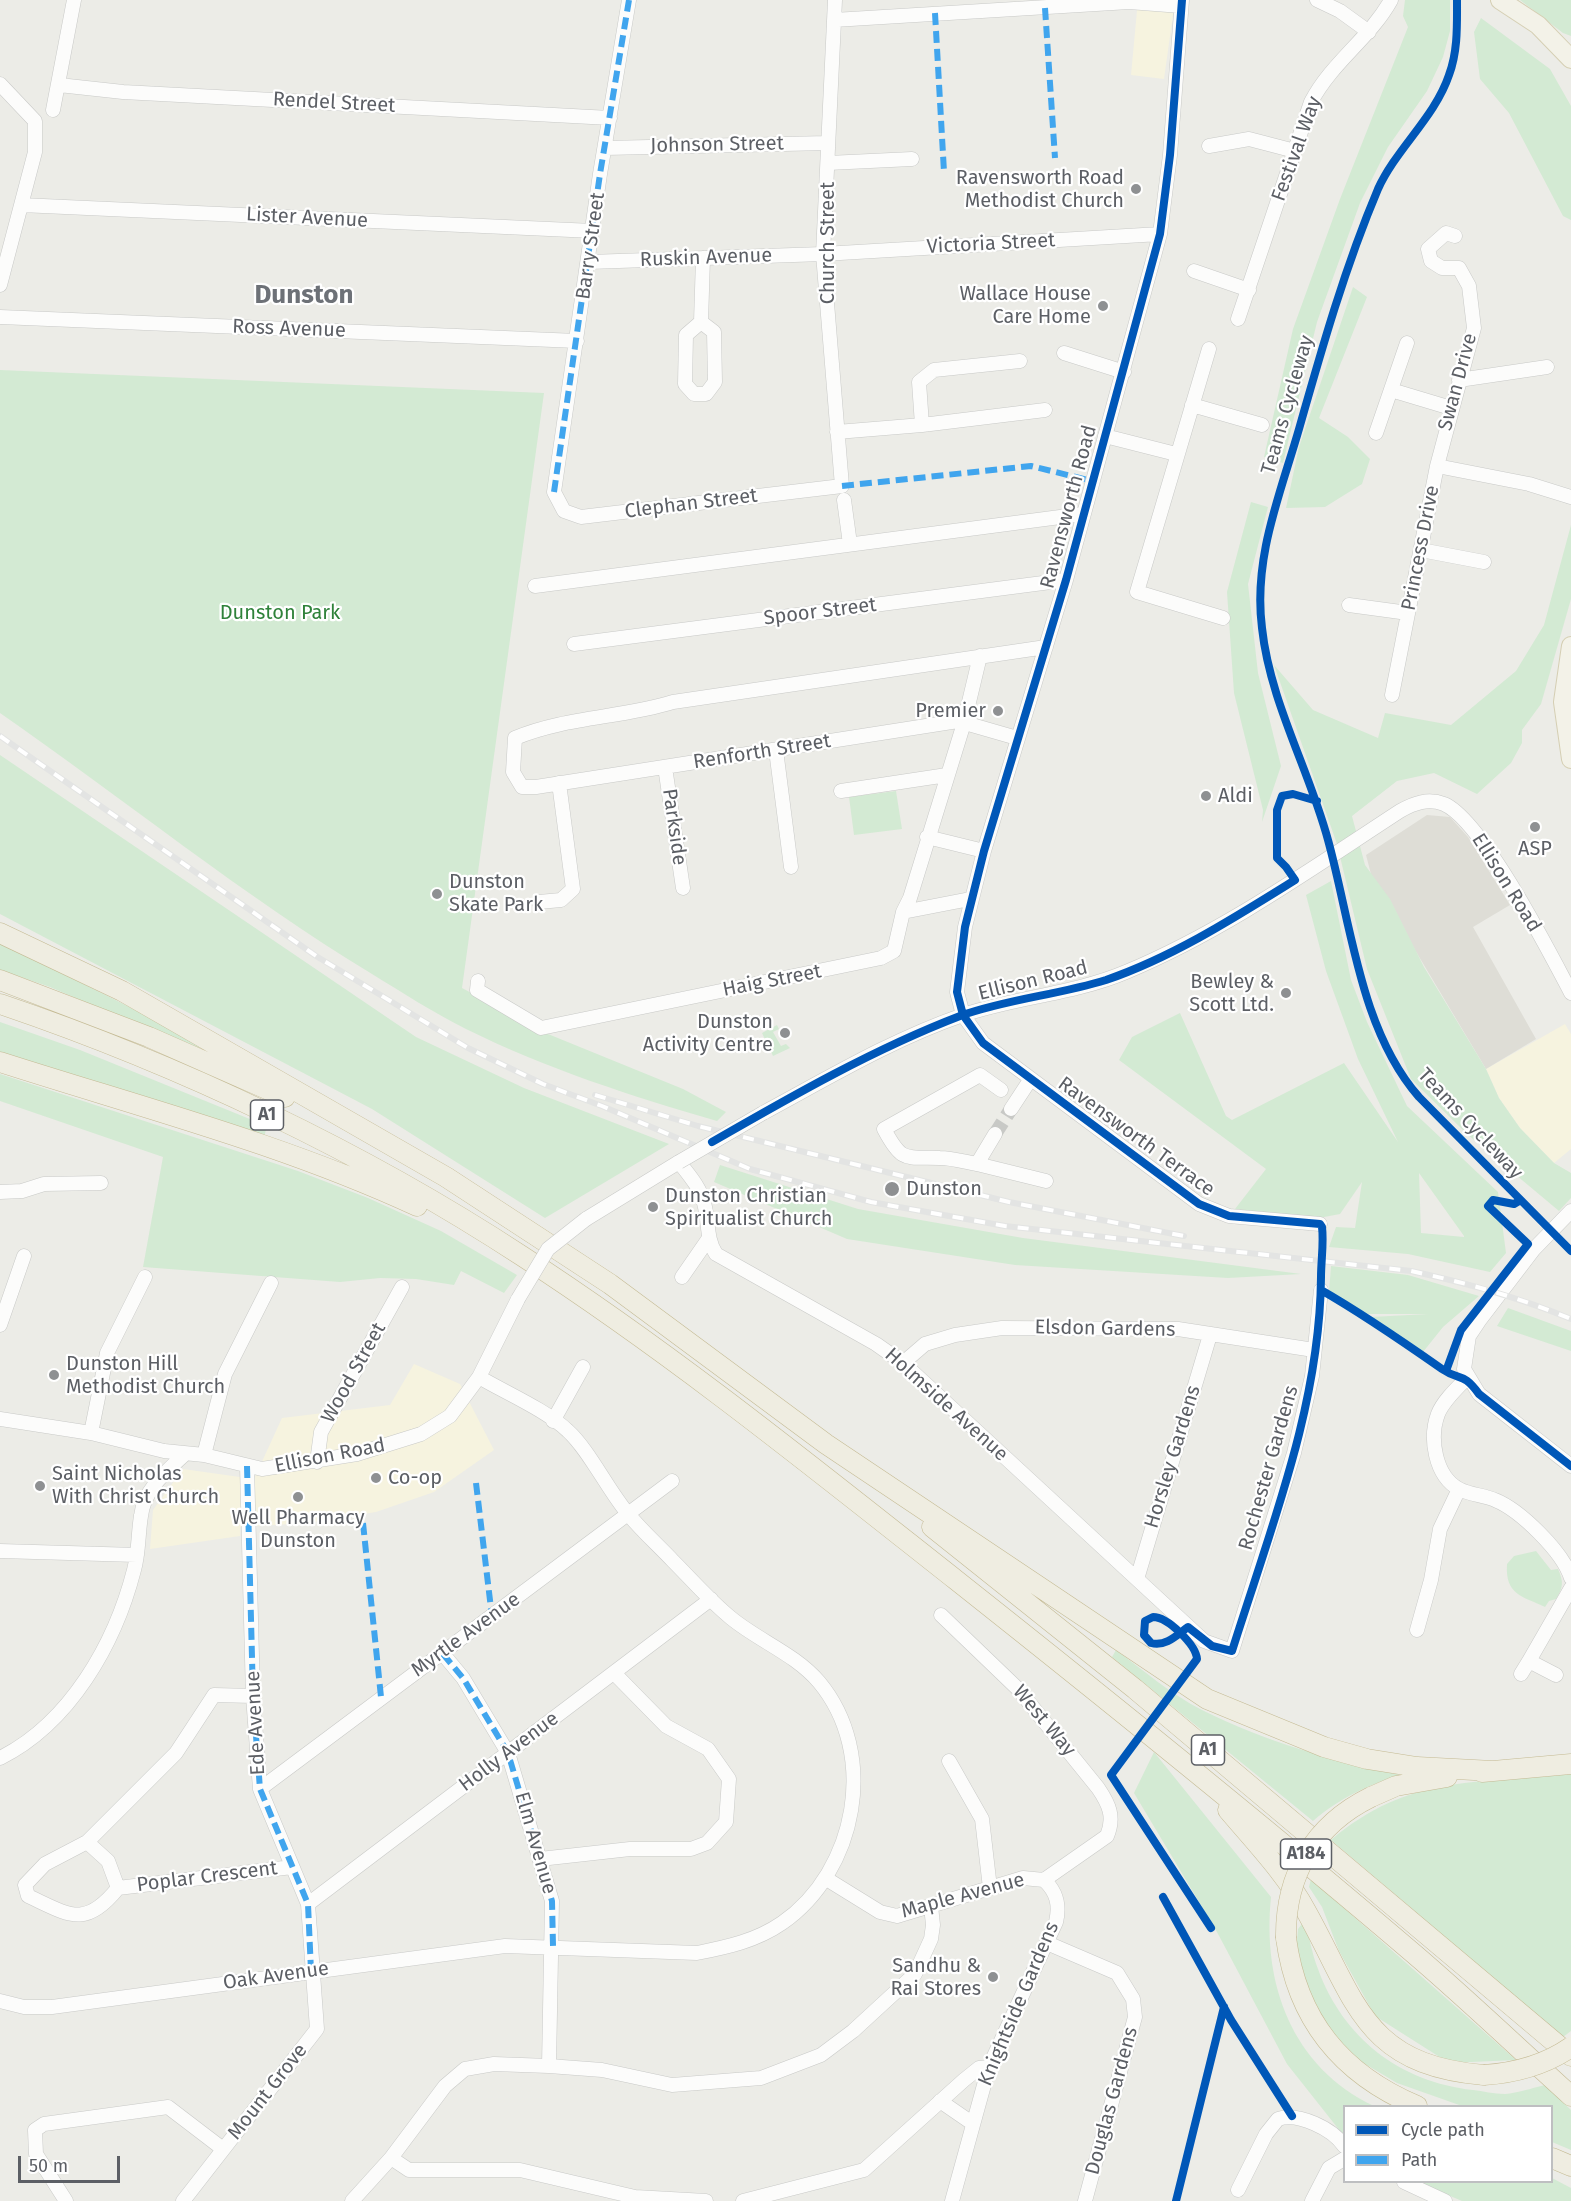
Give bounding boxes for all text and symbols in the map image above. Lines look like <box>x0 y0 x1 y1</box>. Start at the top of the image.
street label: Rendel Street <box>272 88 396 118</box>
street label: Festival Way <box>1267 93 1327 205</box>
street label: Johnson Street <box>650 132 784 158</box>
place label: Ravensworth Road Methodist Church <box>956 166 1124 213</box>
street label: Church Street <box>816 182 840 304</box>
marker: Ravensworth Road Methodist Church <box>1129 182 1143 196</box>
street label: Barry Street <box>572 191 610 301</box>
street label: Lister Avenue <box>245 203 369 233</box>
street label: Victoria Street <box>926 229 1056 259</box>
street label: Ruskin Avenue <box>639 244 773 272</box>
district label: Dunston <box>254 280 354 312</box>
place label: Wallace House Care Home <box>959 282 1091 329</box>
marker: Wallace House Care Home <box>1096 299 1110 313</box>
street label: Ross Avenue <box>232 315 346 343</box>
street label: Swan Drive <box>1433 331 1483 433</box>
street label: Teams Cycleway <box>1257 333 1319 477</box>
street label: Ravensworth Road <box>1036 423 1102 591</box>
street label: Princess Drive <box>1397 483 1445 613</box>
street label: Clephan Street <box>623 484 759 524</box>
street label: Spoor Street <box>762 593 878 631</box>
park label: Dunston Park <box>220 601 340 625</box>
place label: Premier <box>915 699 986 723</box>
marker: Premier <box>991 704 1005 718</box>
street label: Renforth Street <box>692 729 832 775</box>
place label: Aldi <box>1218 784 1253 808</box>
street label: Parkside <box>657 787 691 867</box>
marker: Aldi <box>1199 789 1213 803</box>
marker: ASP <box>1528 820 1542 834</box>
street label: Ellison Road <box>1466 829 1546 937</box>
place label: ASP <box>1518 837 1552 861</box>
place label: Dunston Skate Park <box>449 870 543 917</box>
marker: Dunston Skate Park <box>430 887 444 901</box>
street label: Ellison Road <box>976 956 1090 1006</box>
street label: Haig Street <box>721 960 823 1002</box>
place label: Bewley & Scott Ltd. <box>1189 970 1274 1017</box>
marker: Bewley & Scott Ltd. <box>1279 986 1293 1000</box>
place label: Dunston Activity Centre <box>643 1010 773 1057</box>
marker: Dunston Activity Centre <box>778 1026 792 1040</box>
street label: Teams Cycleway <box>1412 1063 1528 1185</box>
street label: Ravensworth Terrace <box>1053 1072 1219 1202</box>
road number: A1 <box>250 1100 284 1130</box>
place label: Dunston <box>906 1177 982 1201</box>
marker: Dunston <box>883 1180 901 1198</box>
place label: Dunston Christian Spiritualist Church <box>665 1184 832 1231</box>
marker: Dunston Christian Spiritualist Church <box>646 1200 660 1214</box>
street label: Elsdon Gardens <box>1034 1316 1176 1342</box>
street label: Wood Street <box>317 1319 391 1427</box>
street label: Holmside Avenue <box>879 1343 1013 1467</box>
place label: Dunston Hill Methodist Church <box>66 1352 225 1399</box>
marker: Dunston Hill Methodist Church <box>47 1368 61 1382</box>
street label: Horsley Gardens <box>1140 1383 1206 1531</box>
street label: Rochester Gardens <box>1234 1383 1304 1553</box>
street label: Ellison Road <box>273 1434 387 1478</box>
place label: Saint Nicholas With Christ Church <box>52 1462 219 1509</box>
place label: Co-op <box>388 1466 442 1490</box>
marker: Co-op <box>369 1471 383 1485</box>
marker: Saint Nicholas With Christ Church <box>33 1479 47 1493</box>
marker: Well Pharmacy Dunston <box>291 1490 305 1504</box>
place label: Well Pharmacy Dunston <box>231 1506 365 1553</box>
street label: Myrtle Avenue <box>407 1588 525 1682</box>
street label: Ede Avenue <box>241 1670 271 1776</box>
street label: West Way <box>1007 1681 1081 1761</box>
street label: Holly Avenue <box>455 1707 563 1797</box>
road number: A1 <box>1192 1735 1224 1765</box>
street label: Elm Avenue <box>509 1789 561 1897</box>
road number: A184 <box>1280 1839 1332 1869</box>
street label: Poplar Crescent <box>135 1856 279 1898</box>
street label: Maple Avenue <box>899 1868 1027 1924</box>
street label: Knightside Gardens <box>974 1918 1064 2090</box>
place label: Sandhu & Rai Stores <box>890 1954 981 2001</box>
street label: Oak Avenue <box>222 1957 330 1995</box>
marker: Sandhu & Rai Stores <box>986 1970 1000 1984</box>
street label: Douglas Gardens <box>1081 2024 1143 2178</box>
street label: Mount Grove <box>223 2039 313 2145</box>
legend <box>1343 2105 1553 2183</box>
text: Cycle path <box>1401 2119 1485 2141</box>
scale bar <box>21 2144 123 2182</box>
text: Path <box>1401 2149 1437 2171</box>
text: 50 m <box>29 2155 68 2177</box>

